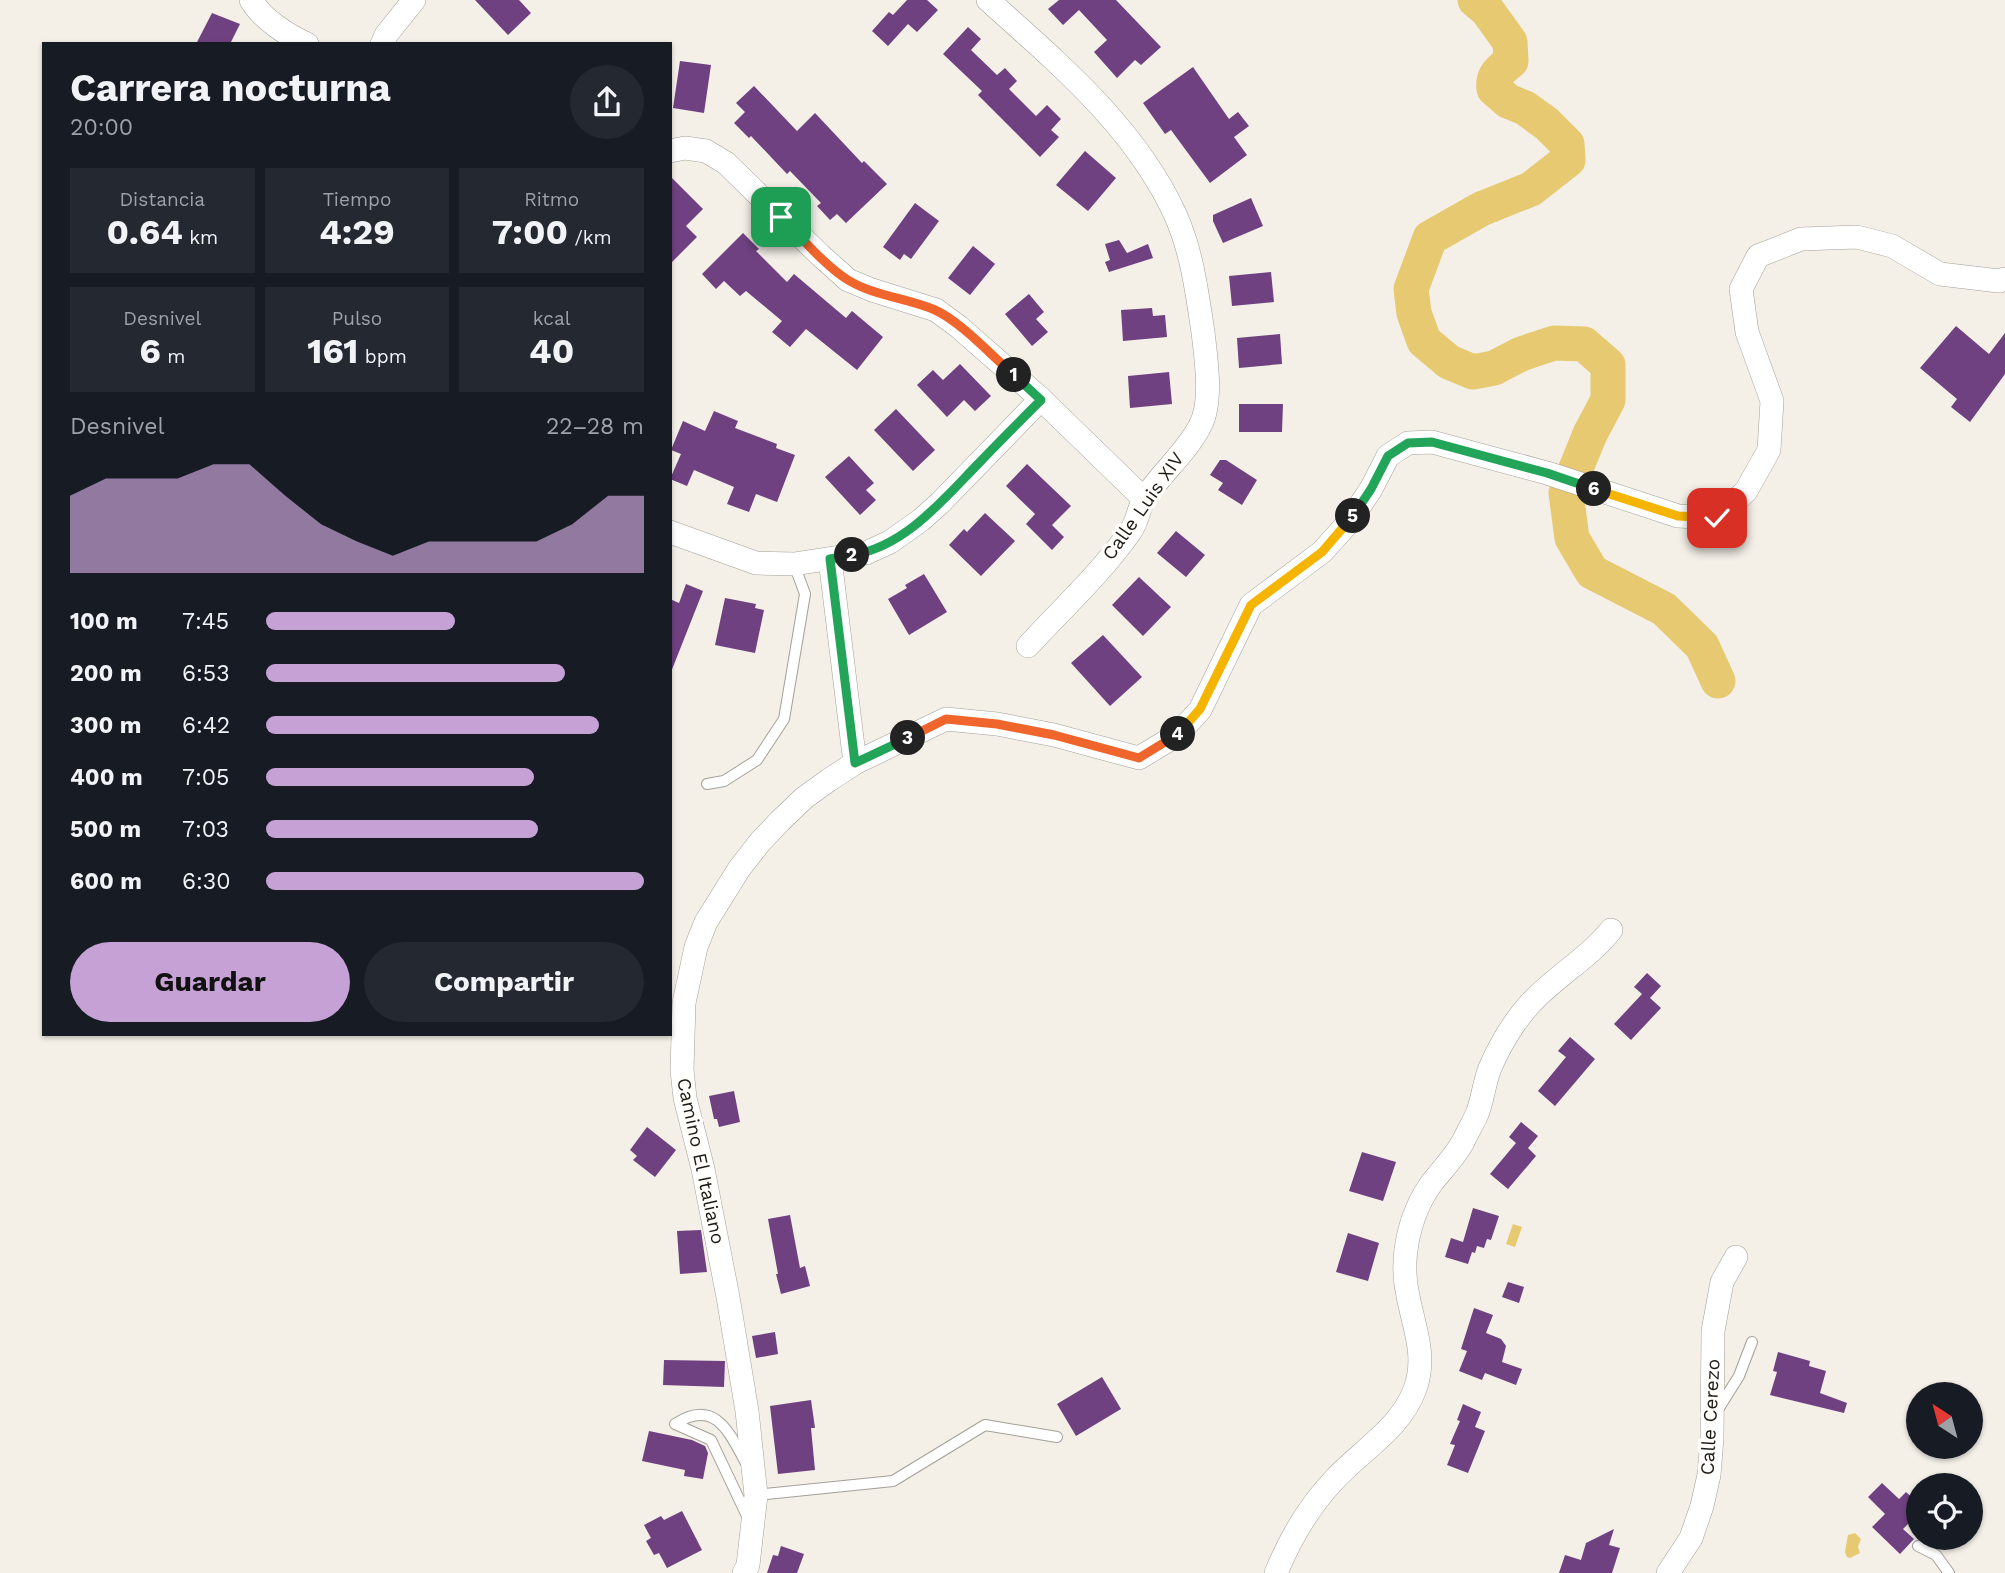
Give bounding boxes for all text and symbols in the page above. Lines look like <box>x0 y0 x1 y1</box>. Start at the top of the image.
button: share <box>570 65 644 139</box>
text: Carrera nocturna <box>70 66 391 110</box>
text: 20:00 <box>70 114 133 141</box>
pin <box>751 187 811 247</box>
text: Distancia <box>120 188 205 211</box>
text: Tiempo <box>323 188 391 211</box>
text: Ritmo <box>524 188 579 211</box>
icon: arrive <box>762 198 800 236</box>
text: 0.64 <box>106 211 183 253</box>
text: 4:29 <box>319 211 395 253</box>
text: 7:00 <box>492 211 568 253</box>
text: km <box>183 226 218 249</box>
text: /km <box>568 226 612 249</box>
text: Desnivel <box>123 307 201 330</box>
text: Pulso <box>332 307 382 330</box>
text: kcal <box>533 307 570 330</box>
text: 6 <box>139 330 161 372</box>
text: 161 <box>307 330 358 372</box>
text: 40 <box>529 330 574 372</box>
text: m <box>161 345 185 368</box>
text: bpm <box>358 345 407 368</box>
pin: 1 <box>996 358 1032 392</box>
text: 1 <box>1009 363 1018 386</box>
text: Desnivel <box>70 413 165 440</box>
text: 22–28 m <box>546 413 644 440</box>
street label: Calle Luis XIV <box>1097 448 1189 564</box>
pin: 6 <box>1576 472 1612 506</box>
text: 6 <box>1588 477 1599 500</box>
pin <box>1687 488 1747 548</box>
pin: 5 <box>1336 498 1370 534</box>
icon: check <box>1698 499 1736 537</box>
text: 5 <box>1347 504 1358 527</box>
pin: 2 <box>834 538 870 572</box>
text: 2 <box>846 543 857 566</box>
text: 100 m <box>70 608 138 635</box>
text: 7:45 <box>182 608 229 635</box>
text: 200 m <box>70 660 142 687</box>
text: 6:53 <box>182 660 230 687</box>
text: 300 m <box>70 712 141 739</box>
text: 6:42 <box>182 712 230 739</box>
pin: 4 <box>1160 716 1196 752</box>
pin: 3 <box>890 720 926 756</box>
text: 4 <box>1171 722 1184 745</box>
text: 3 <box>902 726 913 749</box>
text: 400 m <box>70 764 143 791</box>
text: 7:05 <box>182 764 229 791</box>
text: 500 m <box>70 816 141 843</box>
text: 7:03 <box>182 816 229 843</box>
text: 600 m <box>70 868 142 895</box>
text: 6:30 <box>182 868 231 895</box>
button: Guardar <box>70 942 350 1022</box>
button: Compartir <box>364 942 644 1022</box>
street label: Camino El Italiano <box>672 1076 730 1246</box>
street label: Calle Cerezo <box>1695 1358 1725 1476</box>
north arrow <box>1906 1382 1983 1460</box>
map controls <box>1906 1382 1983 1550</box>
button: locate <box>1906 1473 1983 1550</box>

